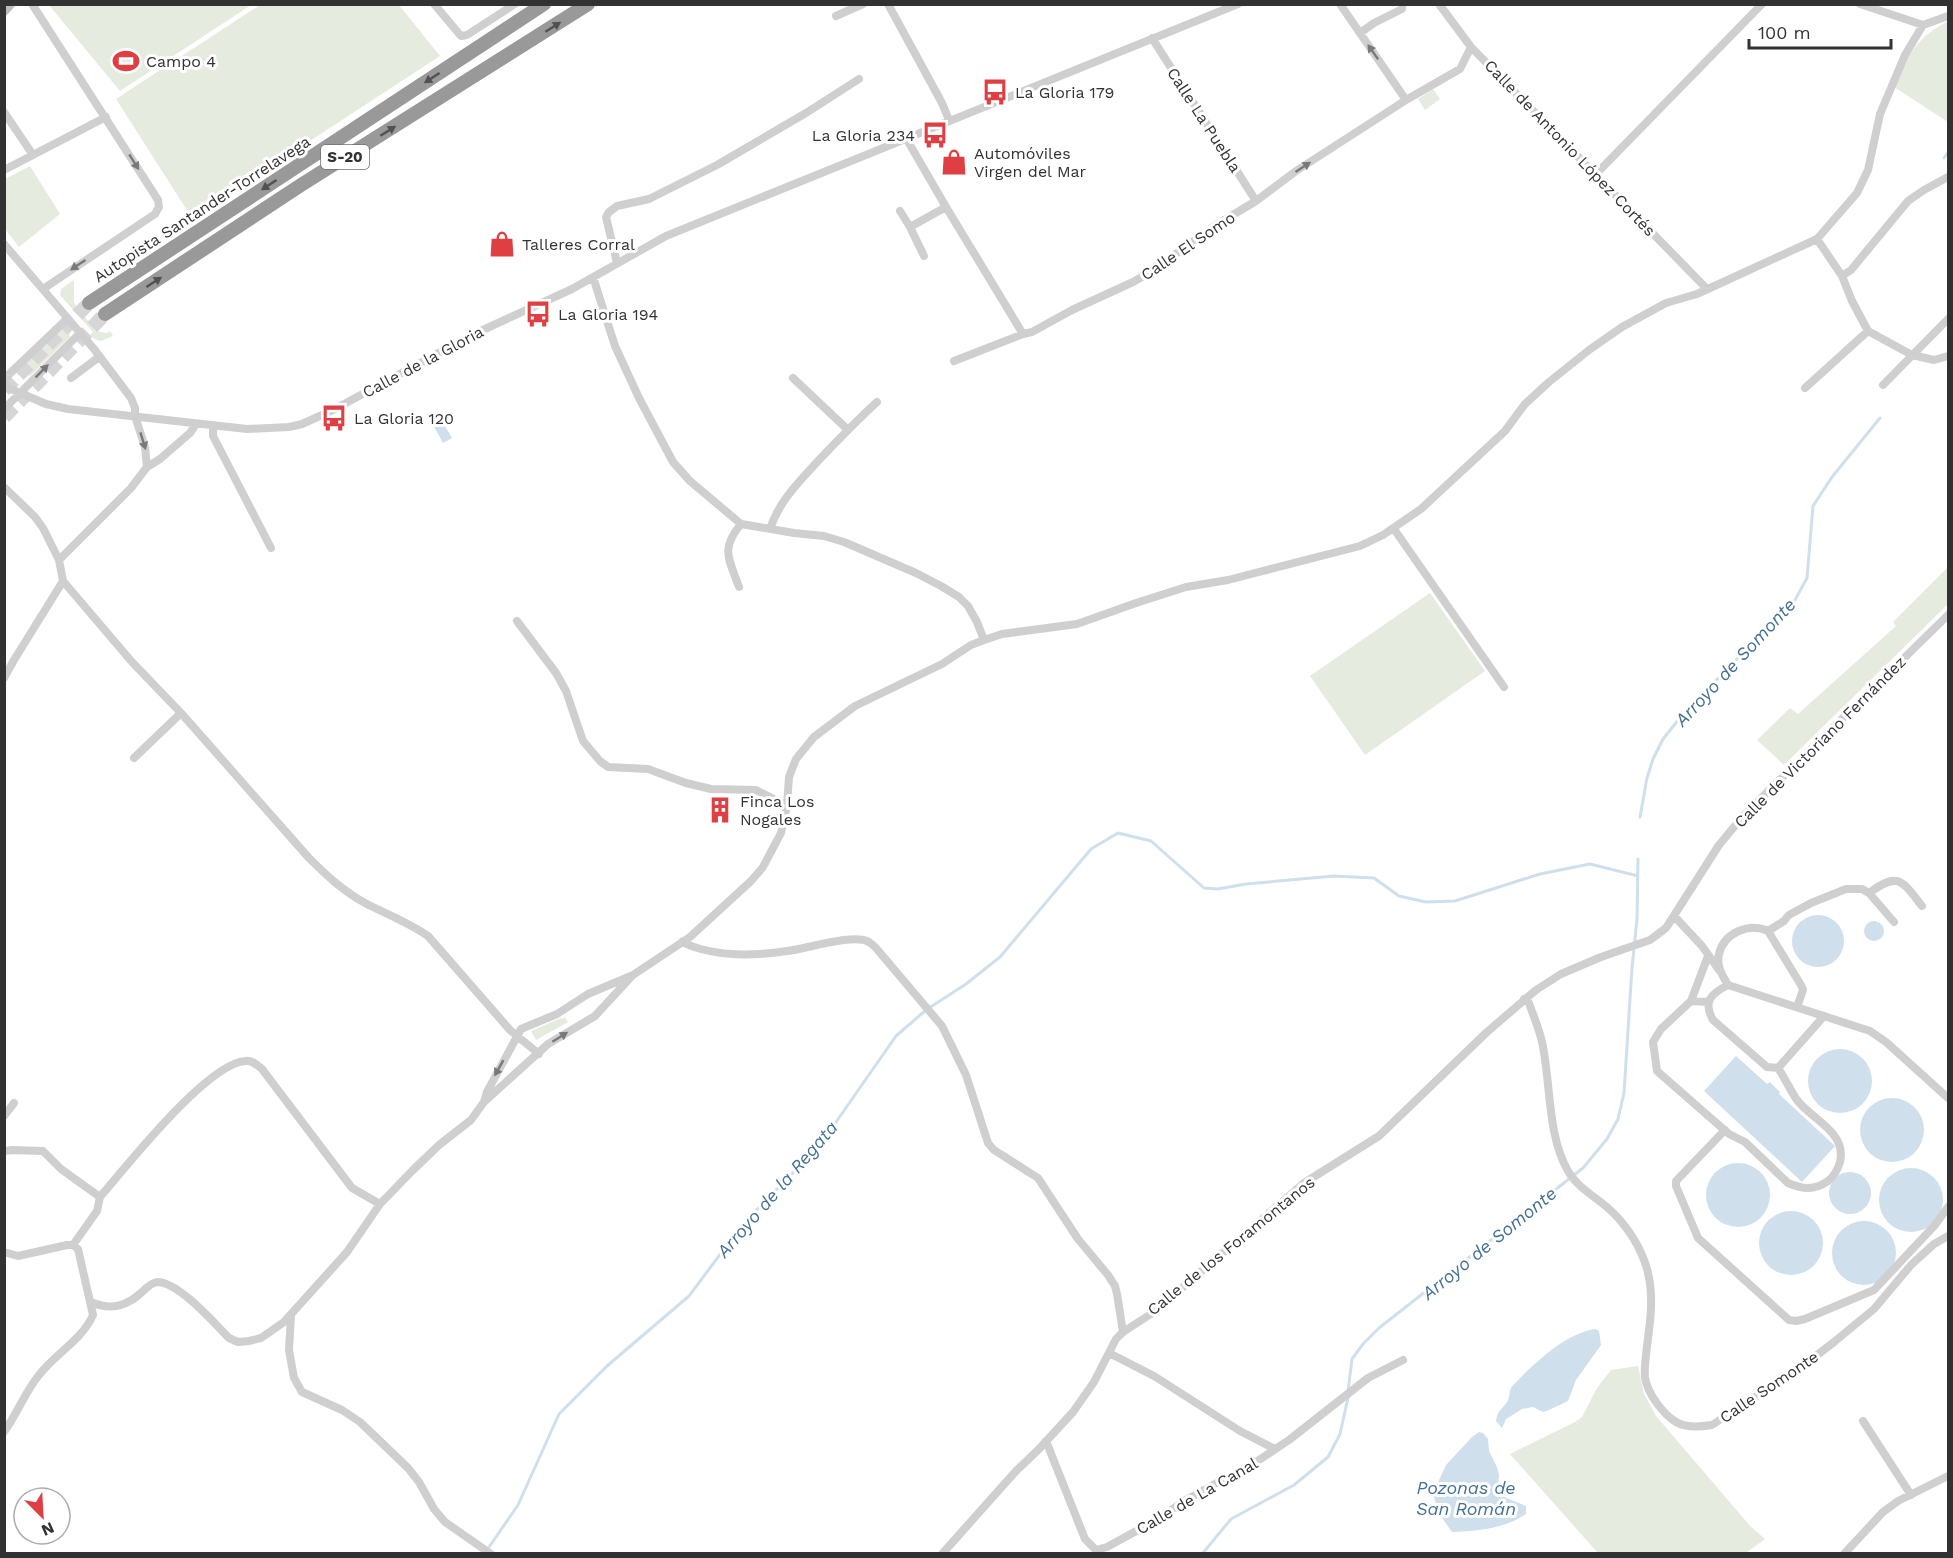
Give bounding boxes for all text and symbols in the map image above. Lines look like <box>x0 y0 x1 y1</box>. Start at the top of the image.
scale bar <box>1749 12 1892 50</box>
one-way arrow <box>545 21 561 32</box>
text: 100 m <box>1758 22 1811 43</box>
one-way arrow <box>1367 45 1379 61</box>
sports icon: Campo 4 <box>111 46 141 76</box>
place label: Campo 4 <box>146 52 216 71</box>
street label: Calle de Antonio López Cortés <box>1481 56 1659 240</box>
street label: Calle La Puebla <box>1163 64 1245 176</box>
one-way arrow <box>423 72 440 83</box>
bus stop icon: La Gloria 179 <box>980 77 1010 107</box>
place label: La Gloria 179 <box>1015 83 1115 102</box>
bus stop icon: La Gloria 234 <box>920 120 950 150</box>
one-way arrow <box>380 125 396 136</box>
place label: La Gloria 234 <box>812 126 915 145</box>
street label: Autopista Santander-Torrelavega <box>90 132 314 286</box>
place label: Automóviles Virgen del Mar <box>974 144 1087 181</box>
road number: S-20 <box>321 145 369 169</box>
shop icon: Automóviles Virgen del Mar <box>939 147 969 177</box>
one-way arrow <box>128 153 139 170</box>
one-way arrow <box>1295 161 1312 172</box>
one-way arrow <box>260 179 277 190</box>
street label: Calle El Somo <box>1137 208 1239 284</box>
shop icon: Talleres Corral <box>487 229 517 259</box>
place label: Talleres Corral <box>522 235 635 254</box>
one-way arrow <box>70 260 87 271</box>
one-way arrow <box>145 276 161 288</box>
bus stop icon: La Gloria 194 <box>523 299 553 329</box>
place label: La Gloria 194 <box>558 305 659 324</box>
street label: Calle de la Gloria <box>359 322 487 402</box>
one-way arrow <box>34 364 48 378</box>
bus stop icon: La Gloria 120 <box>319 403 349 433</box>
place label: La Gloria 120 <box>354 409 454 428</box>
one-way arrow <box>139 432 148 450</box>
water label: Arroyo de Somonte <box>1670 594 1800 731</box>
street label: Calle de Victoriano Fernández <box>1730 652 1910 832</box>
place label: Finca Los Nogales <box>740 792 814 829</box>
building icon: Finca Los Nogales <box>705 795 735 825</box>
one-way arrow <box>552 1032 568 1043</box>
one-way arrow <box>495 1060 505 1077</box>
water label: Arroyo de la Regata <box>712 1117 842 1262</box>
street label: Calle de los Foramontanos <box>1144 1173 1318 1319</box>
water label: Arroyo de Somonte <box>1417 1182 1560 1304</box>
street label: Calle Somonte <box>1716 1347 1822 1427</box>
street label: Calle de La Canal <box>1133 1454 1261 1538</box>
water label: Pozonas de San Román <box>1416 1477 1516 1519</box>
north arrow <box>12 1486 72 1546</box>
text: N <box>39 1518 57 1540</box>

